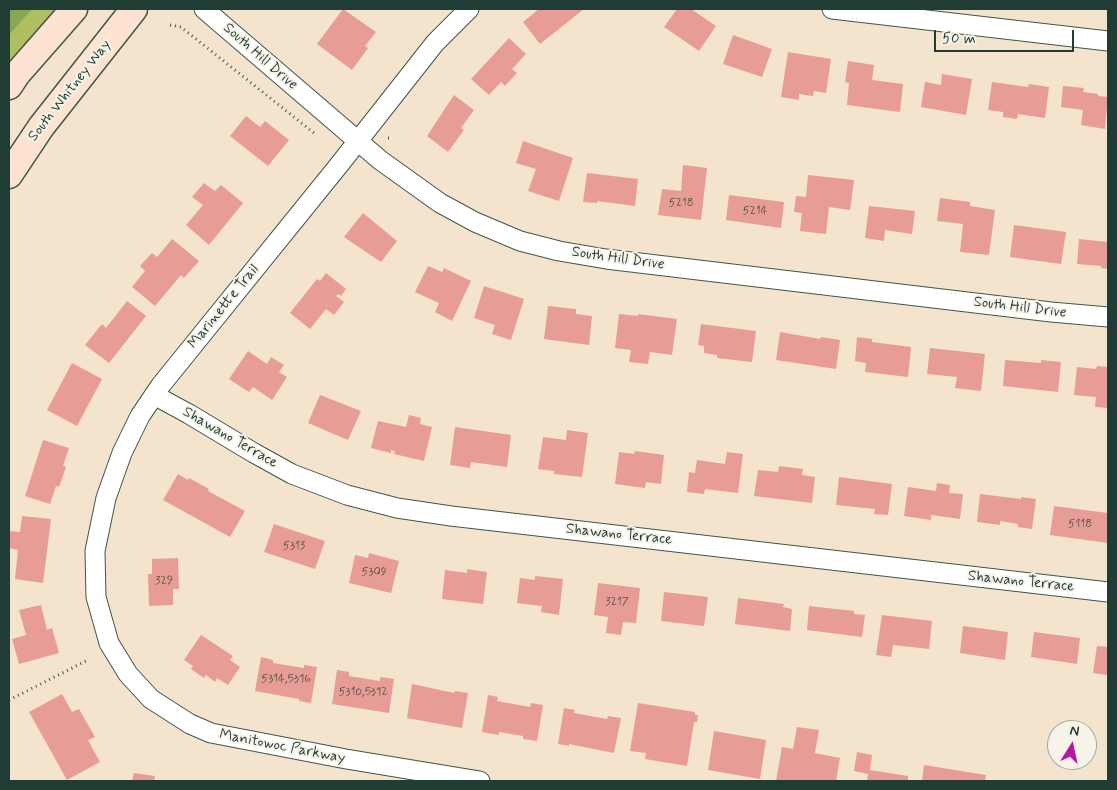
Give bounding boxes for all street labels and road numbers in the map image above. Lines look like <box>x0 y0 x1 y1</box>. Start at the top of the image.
street label: South Hill Drive <box>219 20 301 94</box>
street label: South Whitney Way <box>25 37 115 145</box>
street label: South Hill Drive <box>570 244 666 274</box>
street label: Marinette Trail <box>185 261 263 353</box>
street label: South Hill Drive <box>972 293 1068 323</box>
street label: Shawano Terrace <box>179 403 281 473</box>
street label: Shawano Terrace <box>565 520 673 550</box>
street label: Shawano Terrace <box>967 567 1075 597</box>
street label: Manitowoc Parkway <box>218 726 346 768</box>

